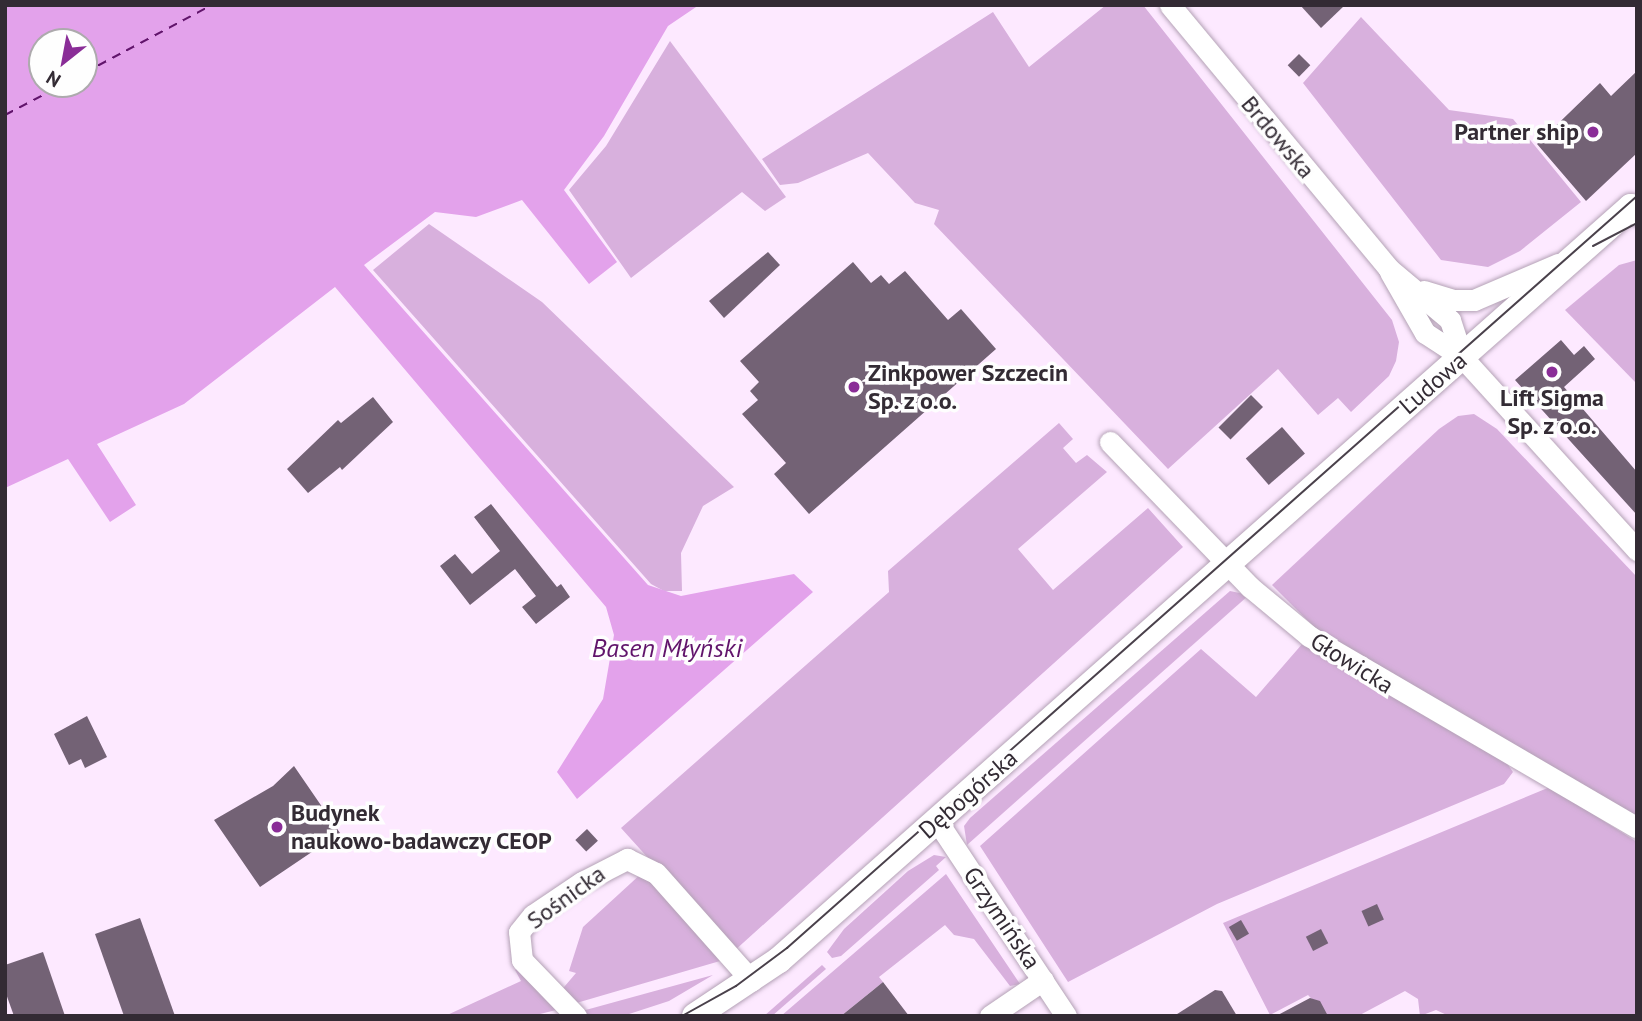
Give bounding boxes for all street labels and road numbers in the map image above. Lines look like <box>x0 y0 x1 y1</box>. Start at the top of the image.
street label: Brdowska <box>1235 90 1321 184</box>
street label: Ludowa <box>1393 346 1473 420</box>
street label: Głowicka <box>1305 626 1399 700</box>
street label: Dębogórska <box>913 743 1023 845</box>
street label: Sośnicka <box>521 859 611 935</box>
street label: Grzymińska <box>957 861 1047 975</box>

